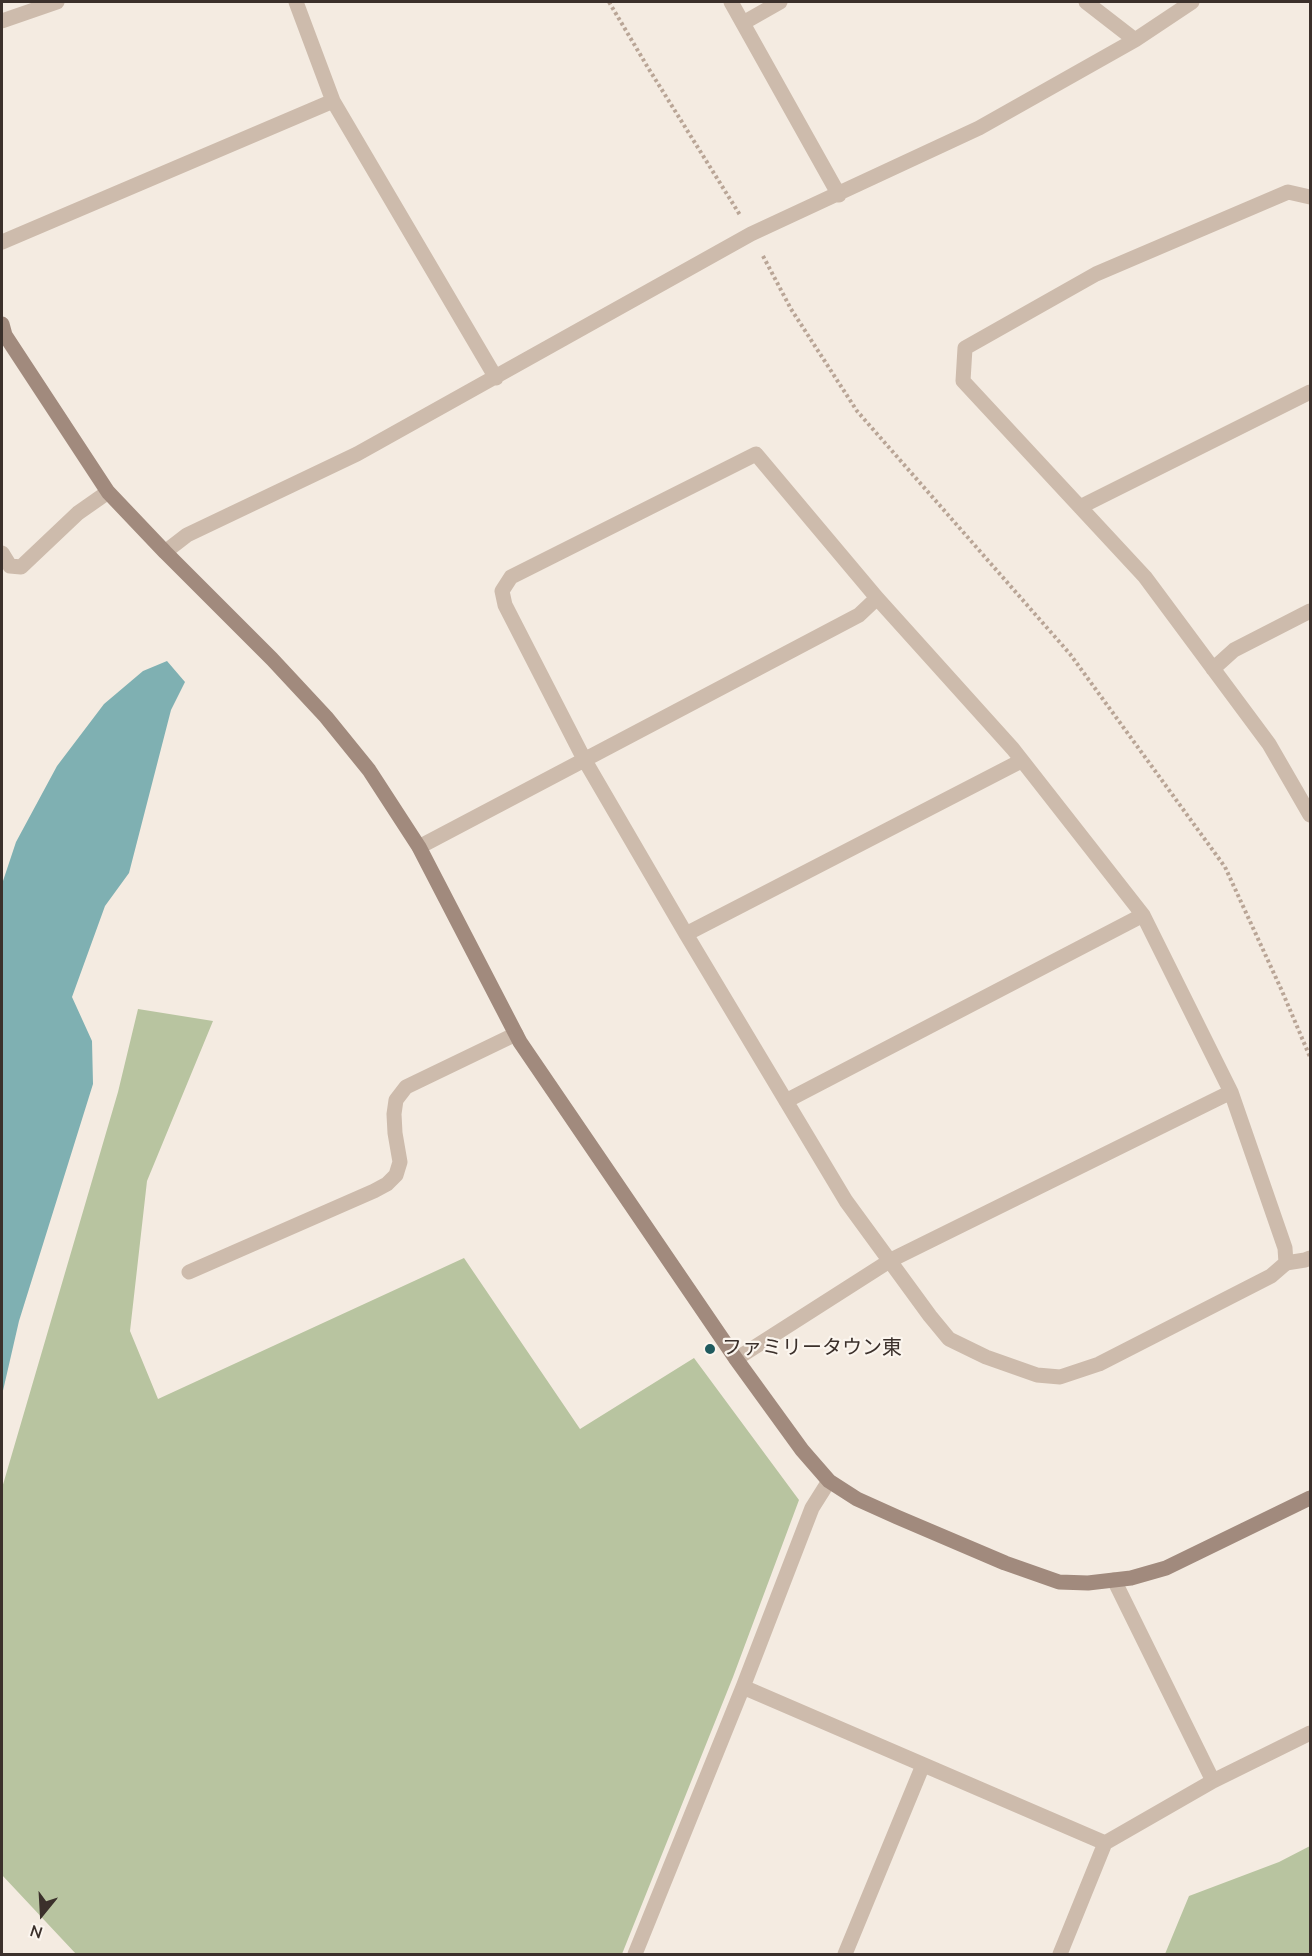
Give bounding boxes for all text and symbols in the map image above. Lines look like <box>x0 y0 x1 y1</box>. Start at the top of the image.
place label: ファミリータウン東 <box>722 1337 902 1361</box>
marker: ファミリータウン東 <box>703 1342 717 1356</box>
north arrow <box>12 1884 72 1944</box>
text: N <box>27 1919 46 1943</box>

